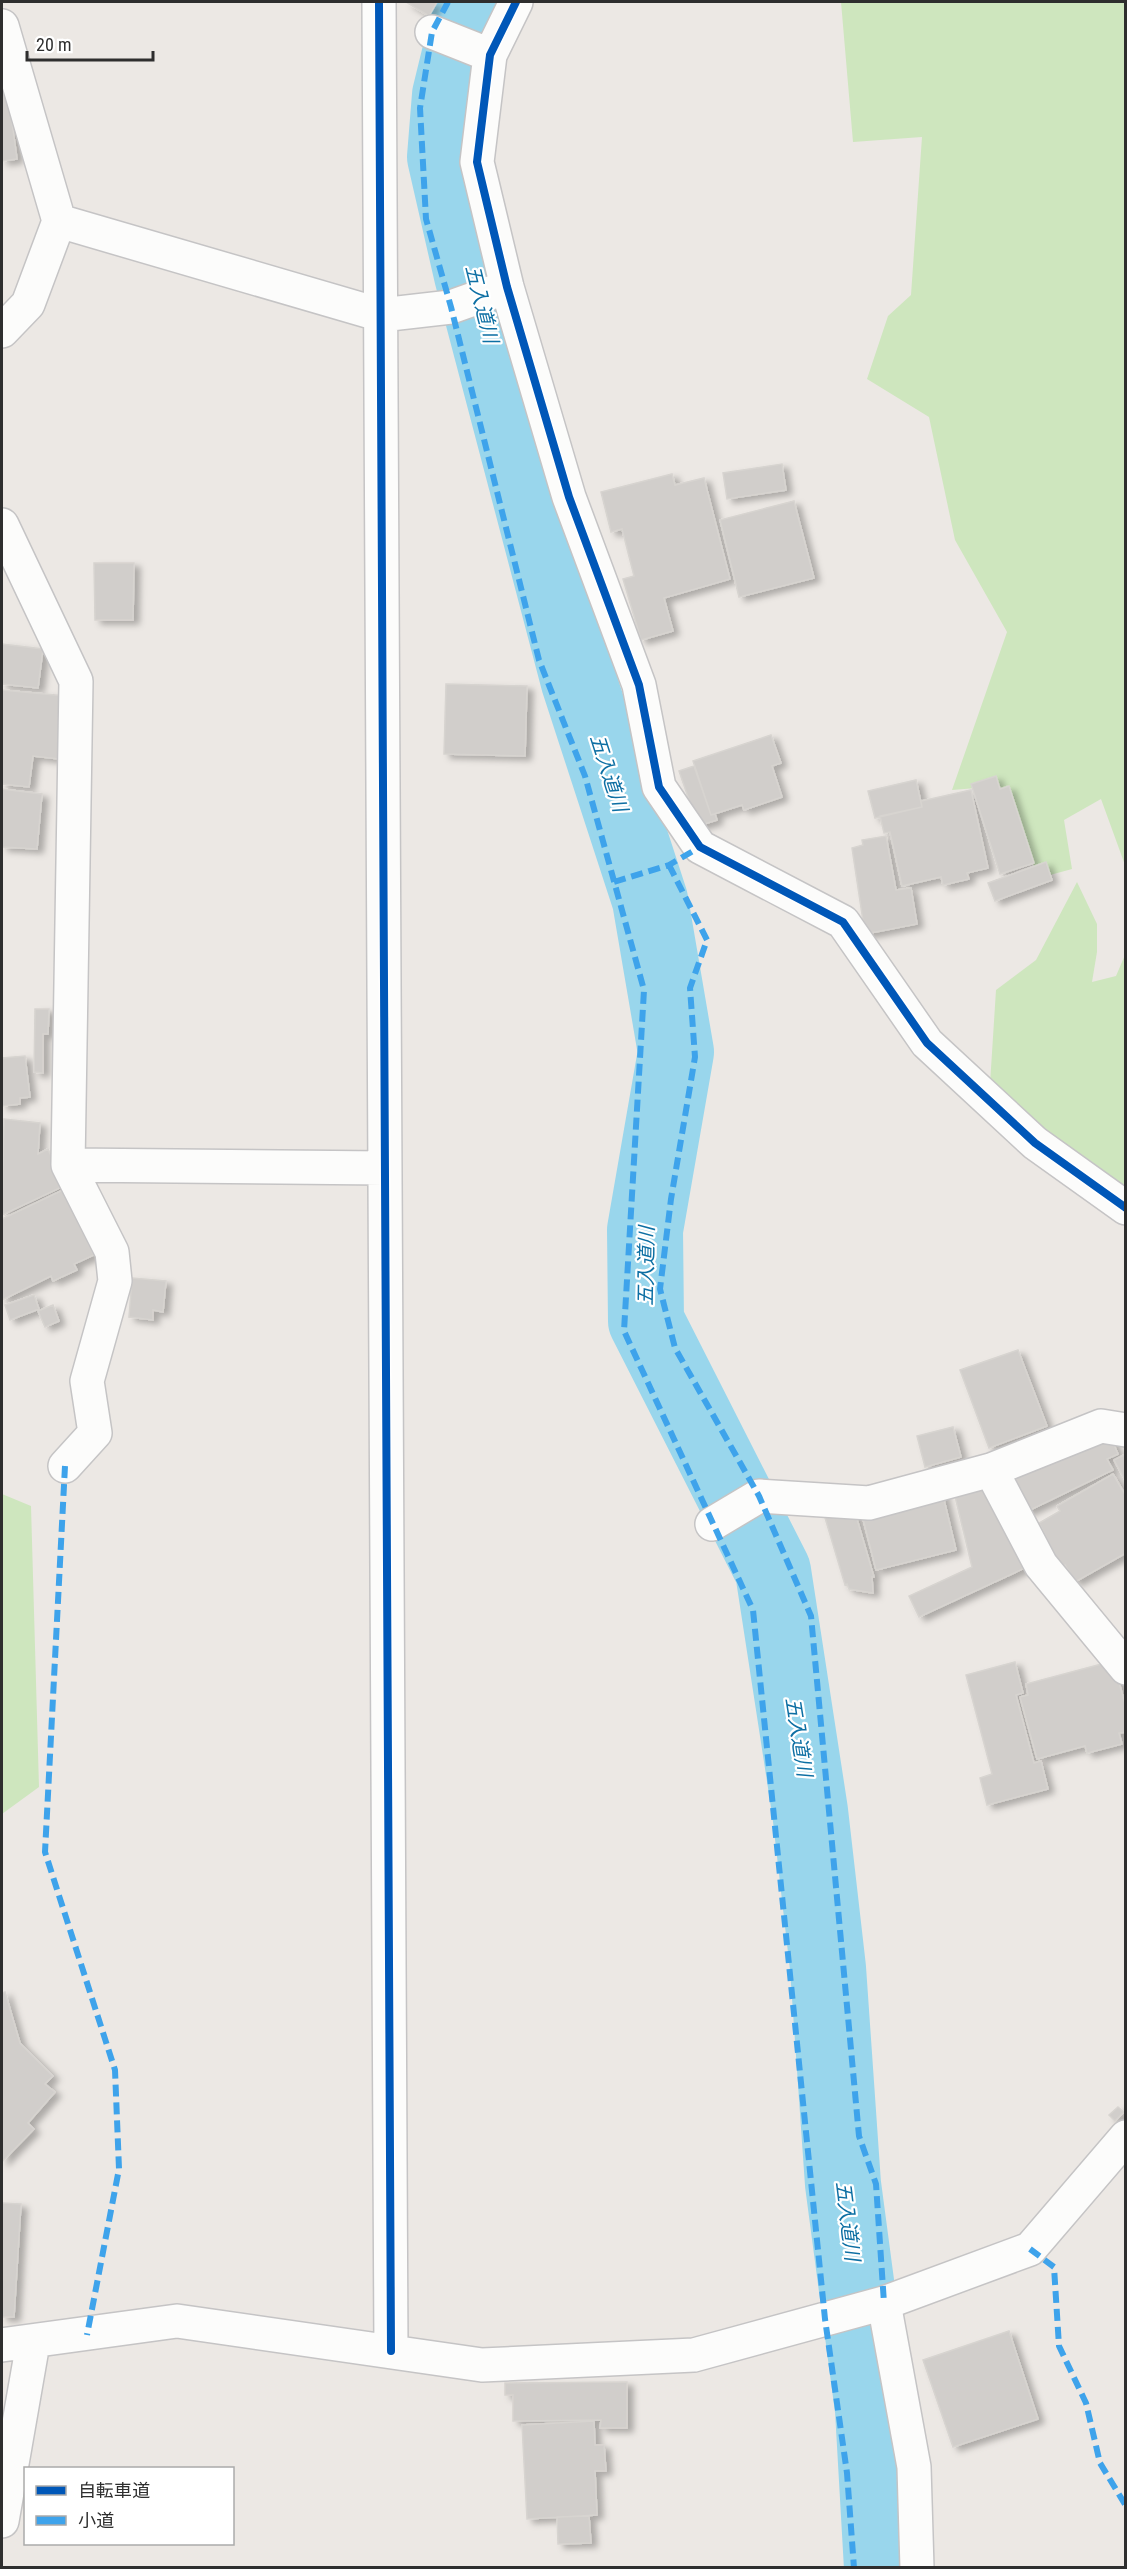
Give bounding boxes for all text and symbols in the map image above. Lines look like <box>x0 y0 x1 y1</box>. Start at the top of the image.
scale bar <box>27 24 153 62</box>
text: 20 m <box>36 34 71 55</box>
water label: 五入道川 <box>461 262 504 348</box>
water label: 五入道川 <box>585 731 633 817</box>
water label: 五入道川 <box>633 1224 659 1306</box>
water label: 五入道川 <box>781 1696 817 1780</box>
water label: 五入道川 <box>831 2180 865 2264</box>
legend <box>24 2467 234 2545</box>
text: 自転車道 <box>78 2480 150 2501</box>
text: 小道 <box>78 2510 114 2531</box>

